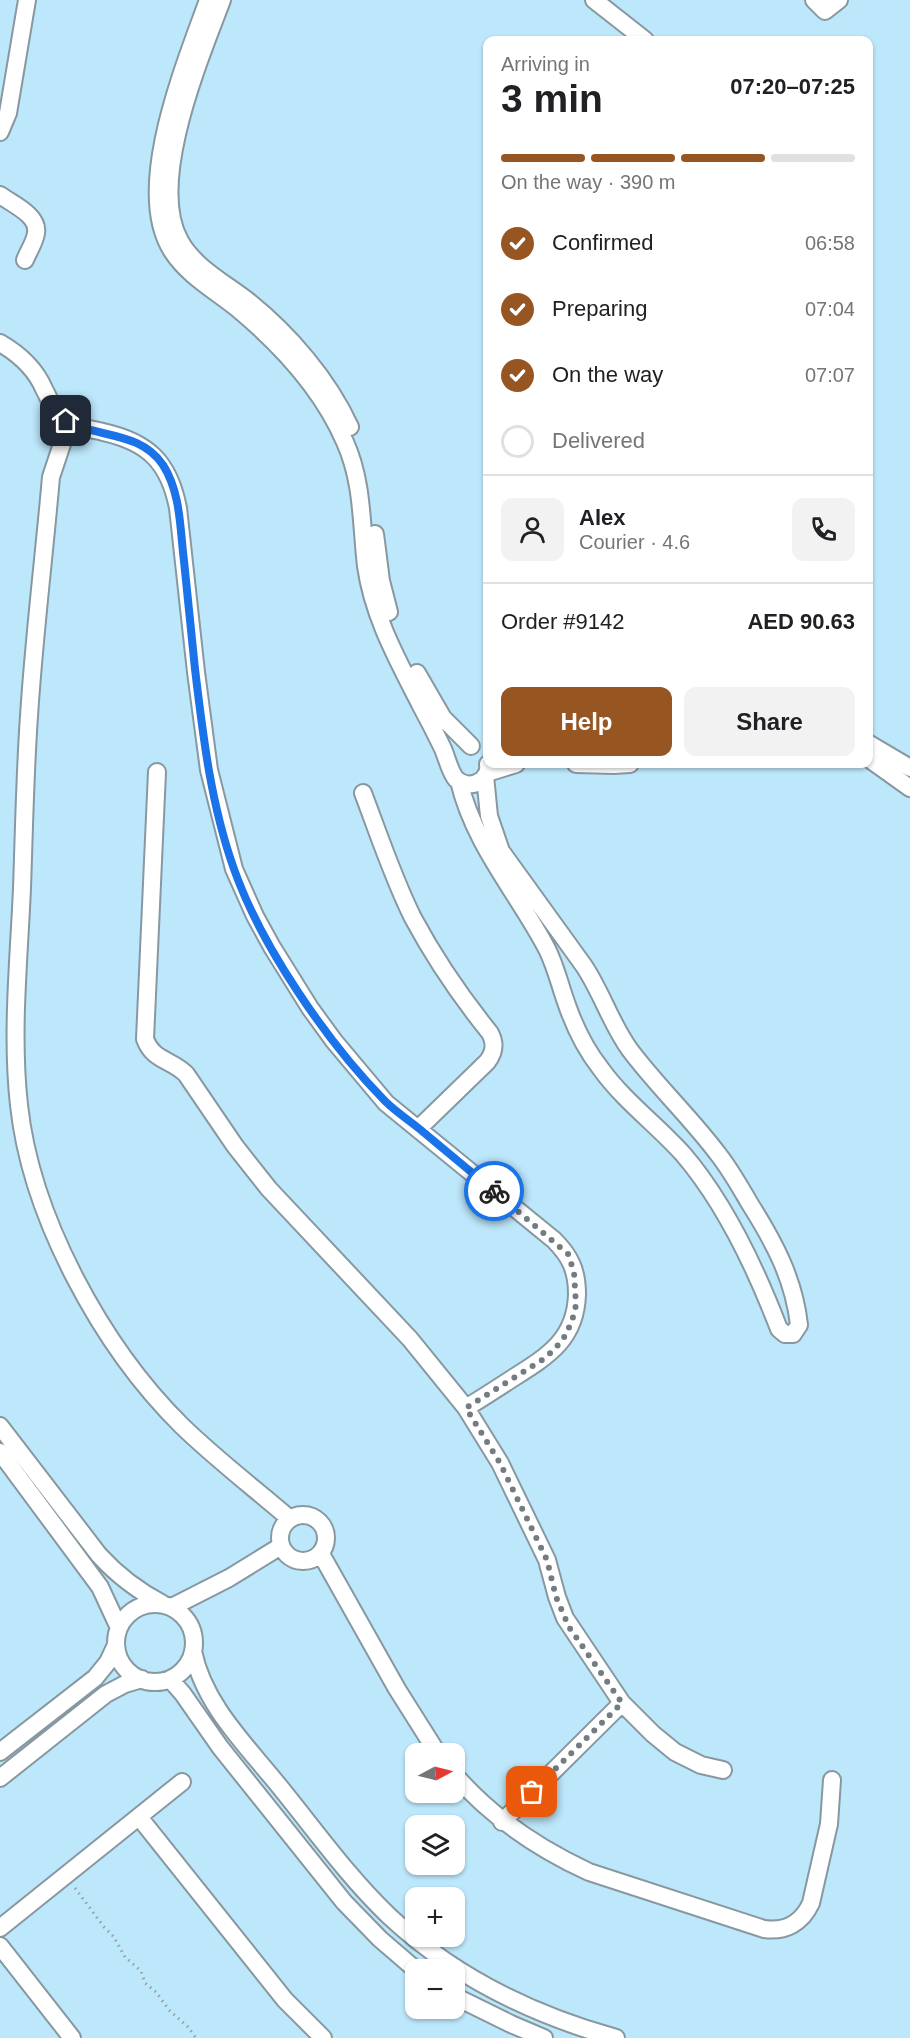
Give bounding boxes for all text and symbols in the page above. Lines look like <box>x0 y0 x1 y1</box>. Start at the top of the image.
text: Arriving in <box>501 53 590 75</box>
text: 07:20–07:25 <box>730 74 855 99</box>
text: 3 min <box>501 77 603 120</box>
text: On the way · 390 m <box>501 171 676 193</box>
icon: check <box>501 227 534 260</box>
text: Confirmed <box>552 230 653 255</box>
text: 06:58 <box>805 232 855 254</box>
icon: check <box>501 293 534 326</box>
text: Preparing <box>552 296 647 321</box>
text: 07:04 <box>805 298 855 320</box>
icon: check <box>501 359 534 392</box>
text: On the way <box>552 362 663 387</box>
text: 07:07 <box>805 364 855 386</box>
pin <box>40 395 91 446</box>
icon: home <box>49 404 82 437</box>
text: Delivered <box>552 428 645 453</box>
button: person <box>501 498 564 561</box>
button: phone <box>792 498 855 561</box>
text: Alex <box>579 505 625 530</box>
text: Courier · 4.6 <box>579 531 690 553</box>
text: Order #9142 <box>501 609 625 634</box>
text: AED 90.63 <box>747 609 855 634</box>
button: Help <box>501 687 672 756</box>
button: Share <box>684 687 855 756</box>
courier <box>464 1161 524 1221</box>
icon: bike <box>478 1175 511 1208</box>
north arrow <box>405 1743 465 1803</box>
map controls <box>405 1743 465 2019</box>
pin <box>506 1766 557 1817</box>
icon: bag <box>515 1775 548 1808</box>
button: layers <box>405 1815 465 1875</box>
button: + <box>405 1887 465 1947</box>
button: − <box>405 1959 465 2019</box>

